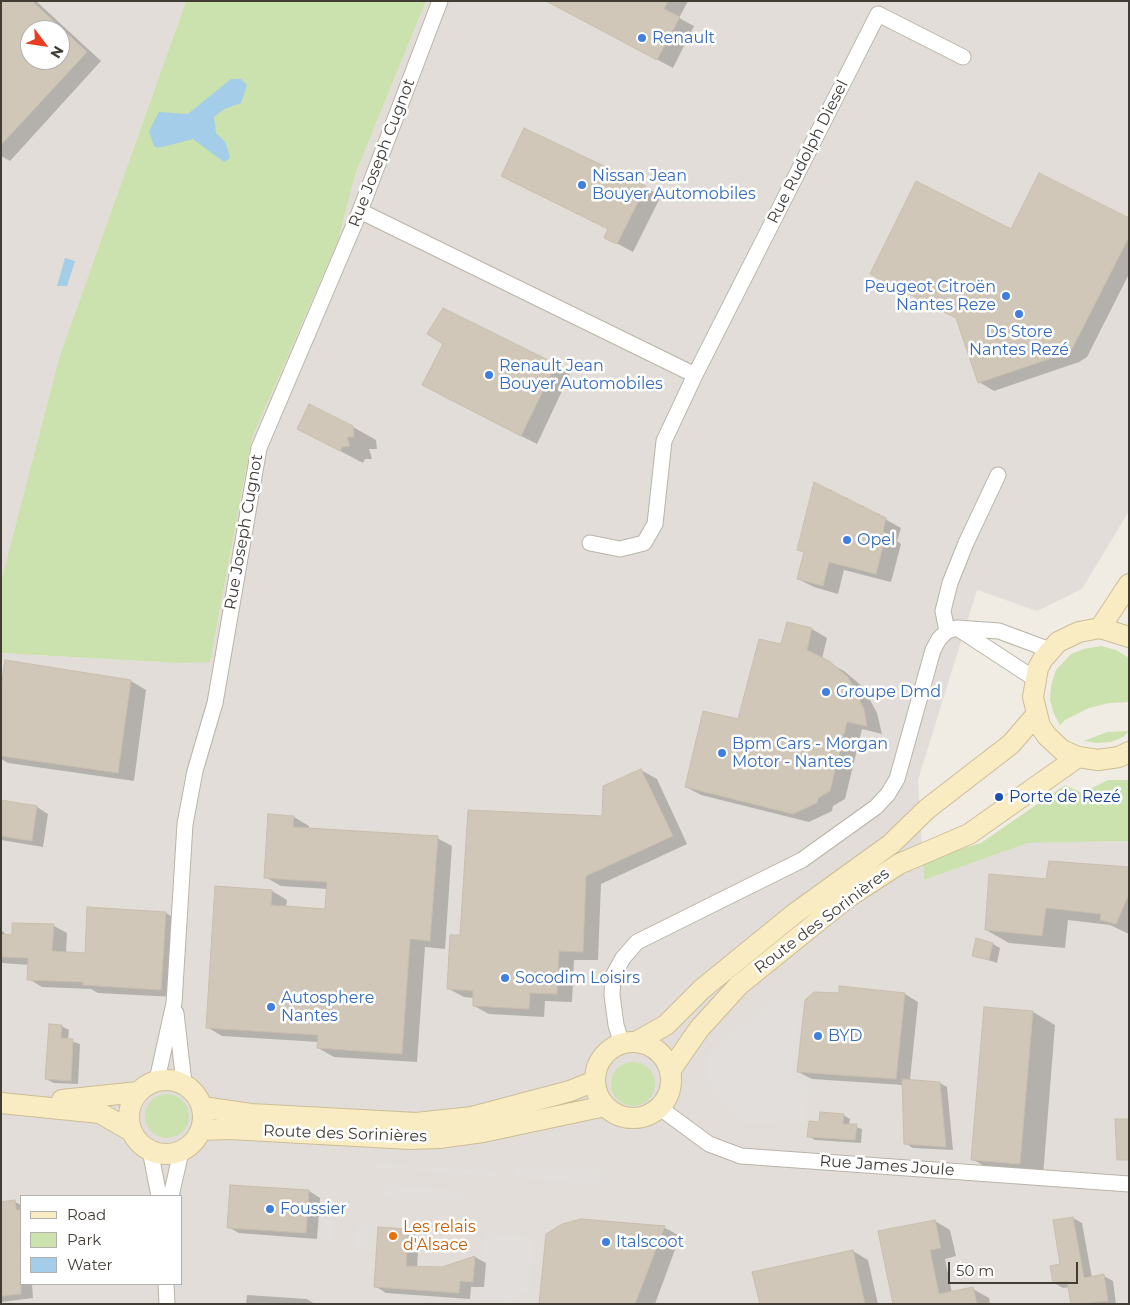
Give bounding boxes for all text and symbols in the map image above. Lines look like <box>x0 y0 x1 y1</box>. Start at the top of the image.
north arrow <box>20 20 70 70</box>
place label: Renault <box>652 28 715 48</box>
marker: Renault <box>636 32 648 44</box>
text: N <box>46 43 68 62</box>
street label: Rue Joseph Cugnot <box>345 76 419 230</box>
street label: Rue Rudolph Diesel <box>763 77 853 227</box>
place label: Nissan Jean Bouyer Automobiles <box>592 166 756 204</box>
marker: Nissan Jean Bouyer Automobiles <box>576 179 588 191</box>
place label: Peugeot Citroën Nantes Reze <box>864 277 996 315</box>
marker: Peugeot Citroën Nantes Reze <box>1000 290 1012 302</box>
marker: Ds Store Nantes Rezé <box>1013 308 1025 320</box>
place label: Ds Store Nantes Rezé <box>969 322 1069 360</box>
place label: Renault Jean Bouyer Automobiles <box>499 356 663 394</box>
marker: Renault Jean Bouyer Automobiles <box>483 369 495 381</box>
street label: Rue Joseph Cugnot <box>221 453 267 611</box>
place label: Opel <box>857 530 895 550</box>
marker: Opel <box>841 534 853 546</box>
place label: Groupe Dmd <box>836 682 941 702</box>
marker: Groupe Dmd <box>820 686 832 698</box>
place label: Bpm Cars - Morgan Motor - Nantes <box>732 734 888 772</box>
marker: Bpm Cars - Morgan Motor - Nantes <box>716 747 728 759</box>
place label: Porte de Rezé <box>1009 787 1121 807</box>
marker: Porte de Rezé <box>993 791 1005 803</box>
street label: Route des Sorinières <box>751 864 893 978</box>
place label: Socodim Loisirs <box>515 968 640 988</box>
marker: Socodim Loisirs <box>499 972 511 984</box>
place label: Autosphere Nantes <box>281 988 374 1026</box>
marker: Autosphere Nantes <box>265 1001 277 1013</box>
place label: BYD <box>828 1026 862 1046</box>
marker: BYD <box>812 1030 824 1042</box>
street label: Route des Sorinières <box>263 1122 427 1146</box>
street label: Rue James Joule <box>819 1152 955 1180</box>
legend <box>20 1195 182 1285</box>
place label: Foussier <box>280 1199 347 1219</box>
marker: Foussier <box>264 1203 276 1215</box>
text: Road <box>67 1205 106 1224</box>
place label: Les relais d'Alsace <box>403 1217 476 1255</box>
text: Park <box>67 1230 101 1249</box>
marker: Les relais d'Alsace <box>387 1230 399 1242</box>
place label: Italscoot <box>616 1232 684 1252</box>
marker: Italscoot <box>600 1236 612 1248</box>
scale bar <box>950 1252 1080 1284</box>
text: Water <box>67 1255 113 1274</box>
text: 50 m <box>956 1261 994 1280</box>

